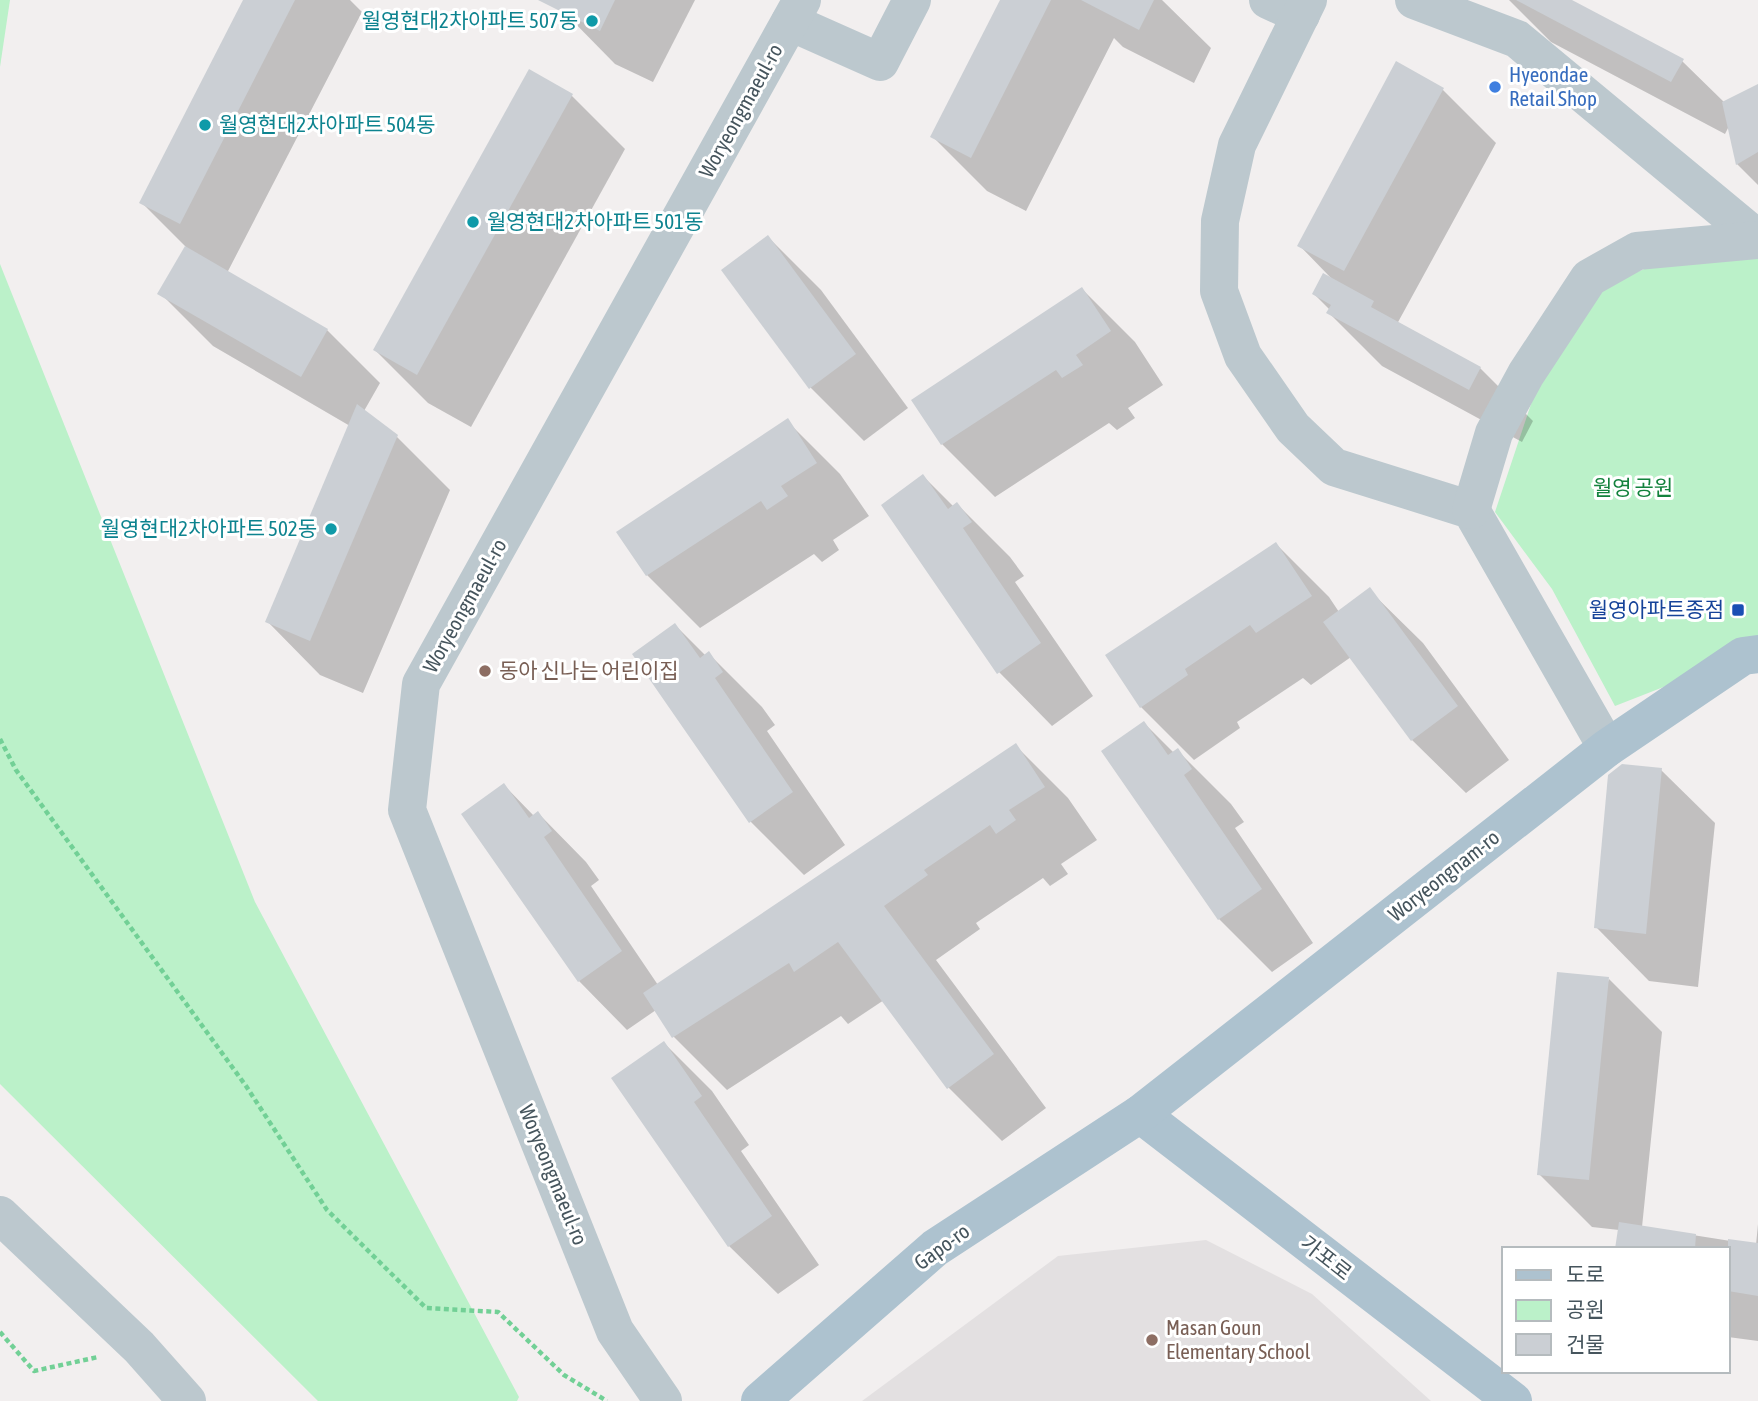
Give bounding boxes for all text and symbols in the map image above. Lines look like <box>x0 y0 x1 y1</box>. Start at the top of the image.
place label: 월영현대2차아파트 507동 <box>362 8 578 32</box>
marker: 월영현대2차아파트 507동 <box>584 13 600 29</box>
street label: Woryeongmaeul-ro <box>693 40 787 182</box>
place label: Hyeondae Retail Shop <box>1509 62 1597 110</box>
marker: Hyeondae Retail Shop <box>1487 79 1503 95</box>
place label: 월영현대2차아파트 504동 <box>219 112 435 136</box>
marker: 월영현대2차아파트 504동 <box>197 117 213 133</box>
place label: 월영현대2차아파트 501동 <box>487 209 703 233</box>
marker: 월영현대2차아파트 501동 <box>465 214 481 230</box>
park label: 월영 공원 <box>1593 475 1673 499</box>
place label: 월영현대2차아파트 502동 <box>101 516 317 540</box>
marker: 월영현대2차아파트 502동 <box>323 521 339 537</box>
street label: Woryeongmaeul-ro <box>417 535 511 677</box>
place label: 월영아파트종점 <box>1589 597 1724 621</box>
marker: 월영아파트종점 <box>1730 602 1746 618</box>
place label: 동아 신나는 어린이집 <box>499 658 679 682</box>
marker: 동아 신나는 어린이집 <box>477 663 493 679</box>
street label: Woryeongnam-ro <box>1383 825 1504 926</box>
street label: Woryeongmaeul-ro <box>515 1101 593 1248</box>
street label: Gapo-ro <box>909 1218 974 1274</box>
street label: 가포로 <box>1296 1230 1357 1285</box>
legend <box>1502 1247 1730 1373</box>
text: 도로 <box>1566 1262 1605 1286</box>
text: 공원 <box>1566 1297 1605 1321</box>
place label: Masan Goun Elementary School <box>1166 1315 1311 1363</box>
marker: Masan Goun Elementary School <box>1144 1332 1160 1348</box>
text: 건물 <box>1566 1332 1605 1356</box>

